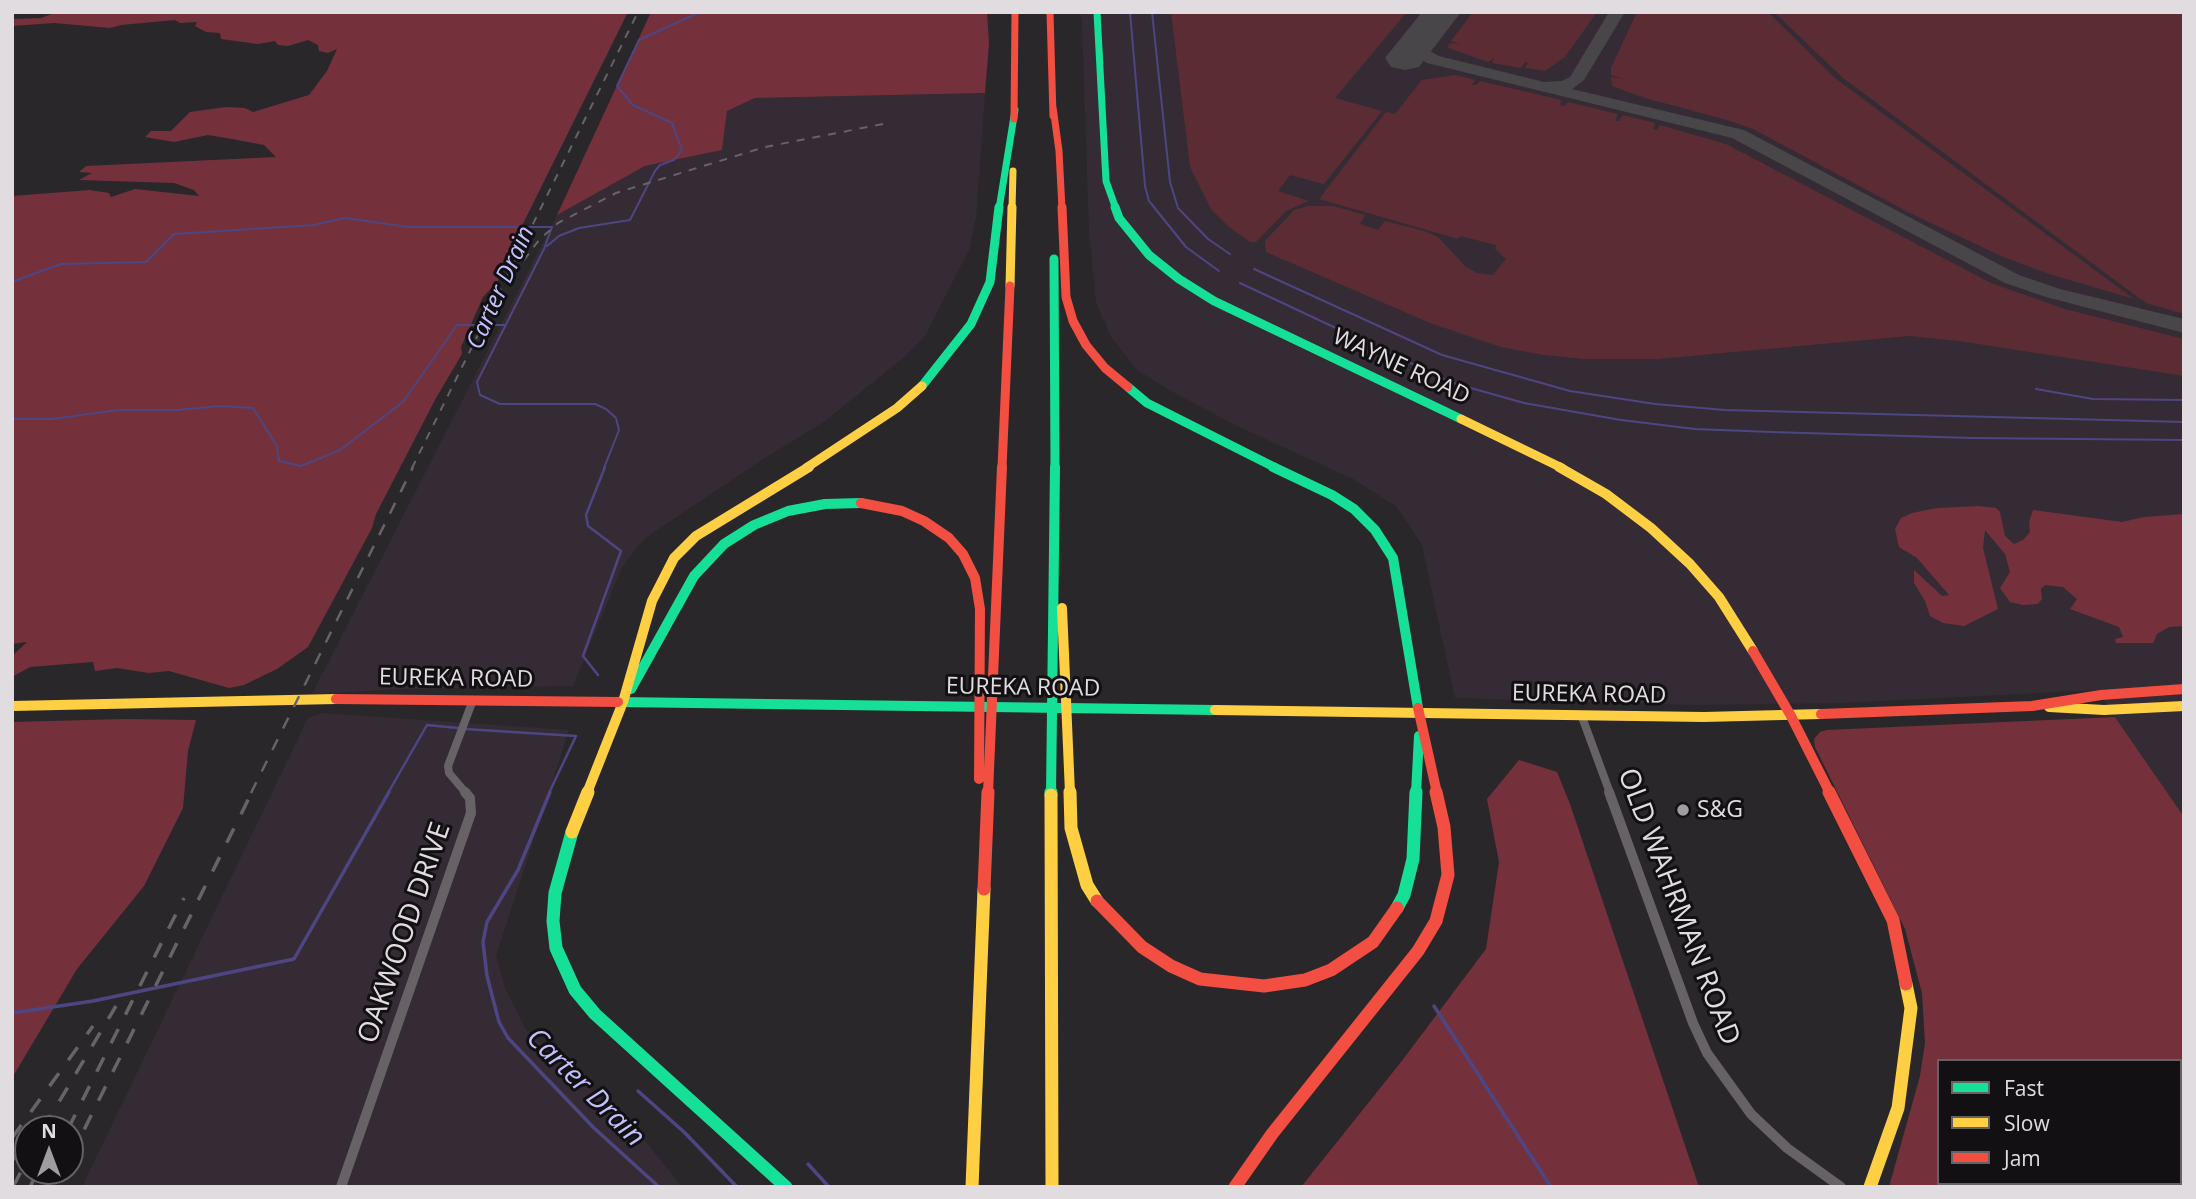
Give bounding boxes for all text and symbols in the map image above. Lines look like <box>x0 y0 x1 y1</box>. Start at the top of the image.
water label: Carter Drain <box>461 222 541 354</box>
street label: WAYNE ROAD <box>1328 323 1474 411</box>
street label: EUREKA ROAD <box>379 664 533 694</box>
street label: EUREKA ROAD <box>946 673 1100 703</box>
street label: EUREKA ROAD <box>1512 680 1666 710</box>
street label: OLD WAHRMAN ROAD <box>1610 764 1746 1050</box>
place label: S&G <box>1697 796 1743 824</box>
marker: S&G <box>1675 802 1691 818</box>
street label: OAKWOOD DRIVE <box>351 818 459 1048</box>
water label: Carter Drain <box>519 1022 651 1154</box>
legend <box>1937 1059 2182 1185</box>
text: Fast <box>2004 1074 2044 1102</box>
text: Slow <box>2004 1109 2050 1137</box>
north arrow <box>14 1115 84 1185</box>
text: N <box>41 1118 57 1144</box>
text: Jam <box>2004 1144 2041 1172</box>

